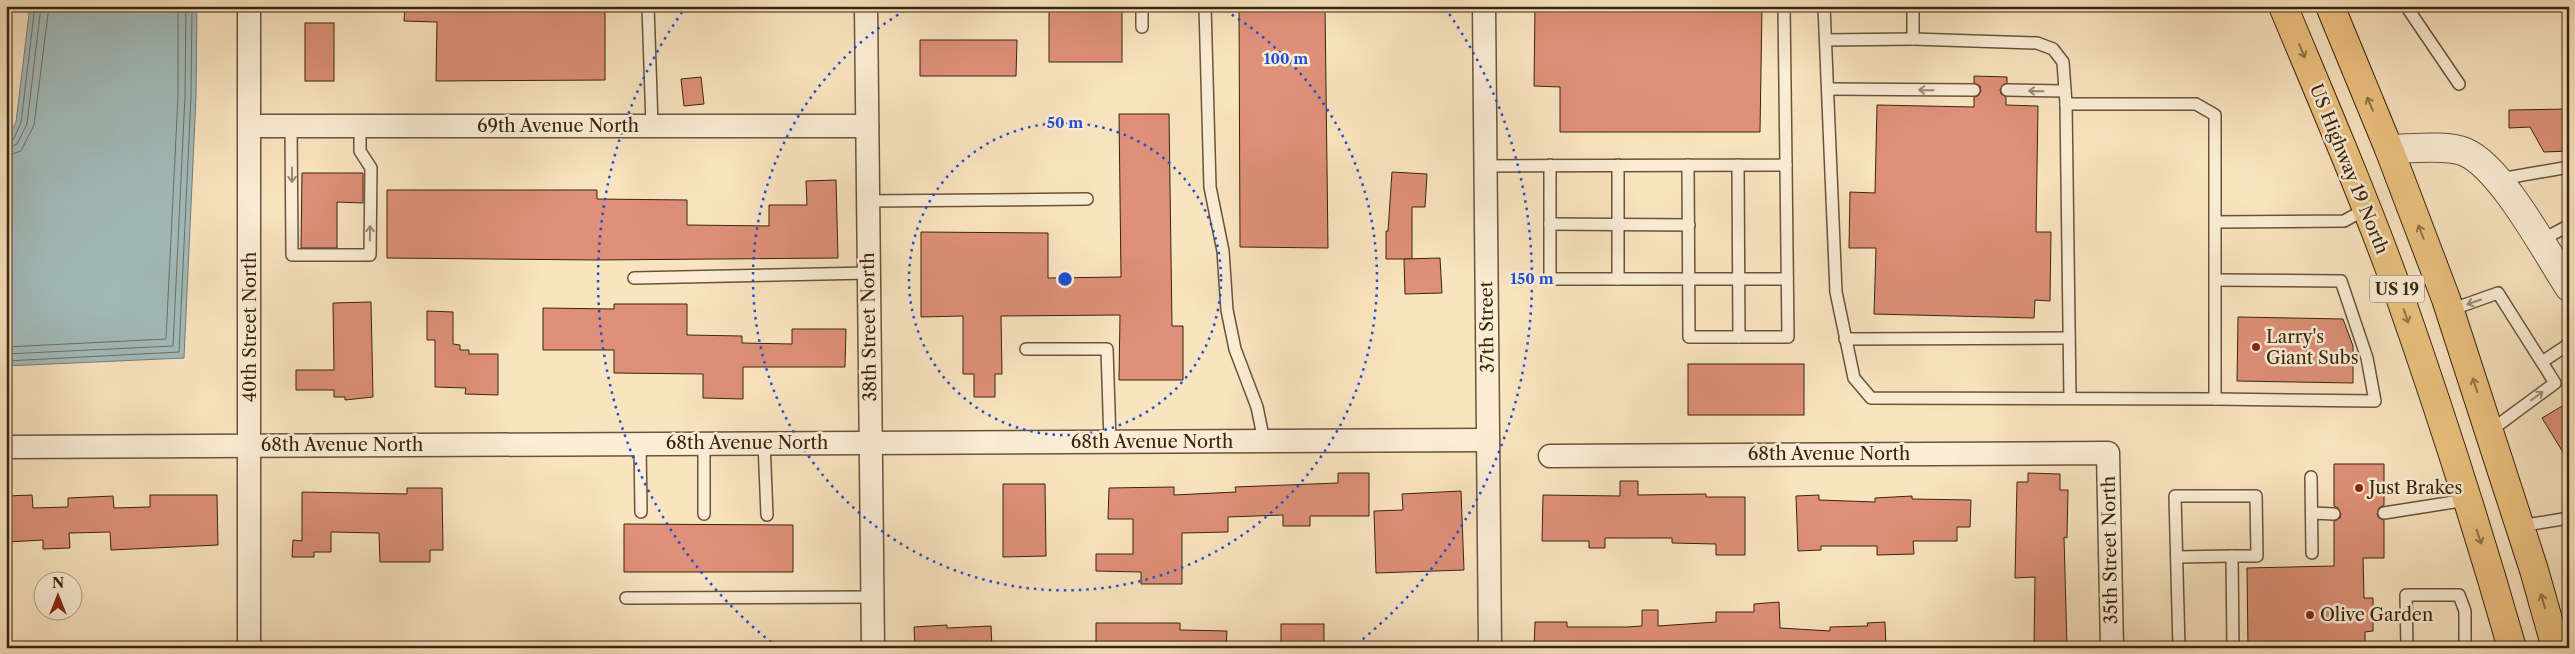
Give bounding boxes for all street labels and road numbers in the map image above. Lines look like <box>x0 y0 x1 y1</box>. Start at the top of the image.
street label: US Highway 19 North <box>2305 81 2393 257</box>
street label: 69th Avenue North <box>477 115 639 137</box>
street label: 40th Street North <box>239 252 261 402</box>
street label: 38th Street North <box>857 252 881 402</box>
road number: US 19 <box>2370 276 2424 302</box>
street label: 37th Street <box>1475 280 1499 373</box>
street label: 68th Avenue North <box>1071 431 1233 453</box>
street label: 68th Avenue North <box>666 432 828 454</box>
street label: 68th Avenue North <box>261 434 423 456</box>
street label: 68th Avenue North <box>1748 443 1910 465</box>
street label: 35th Street North <box>2098 476 2122 624</box>

